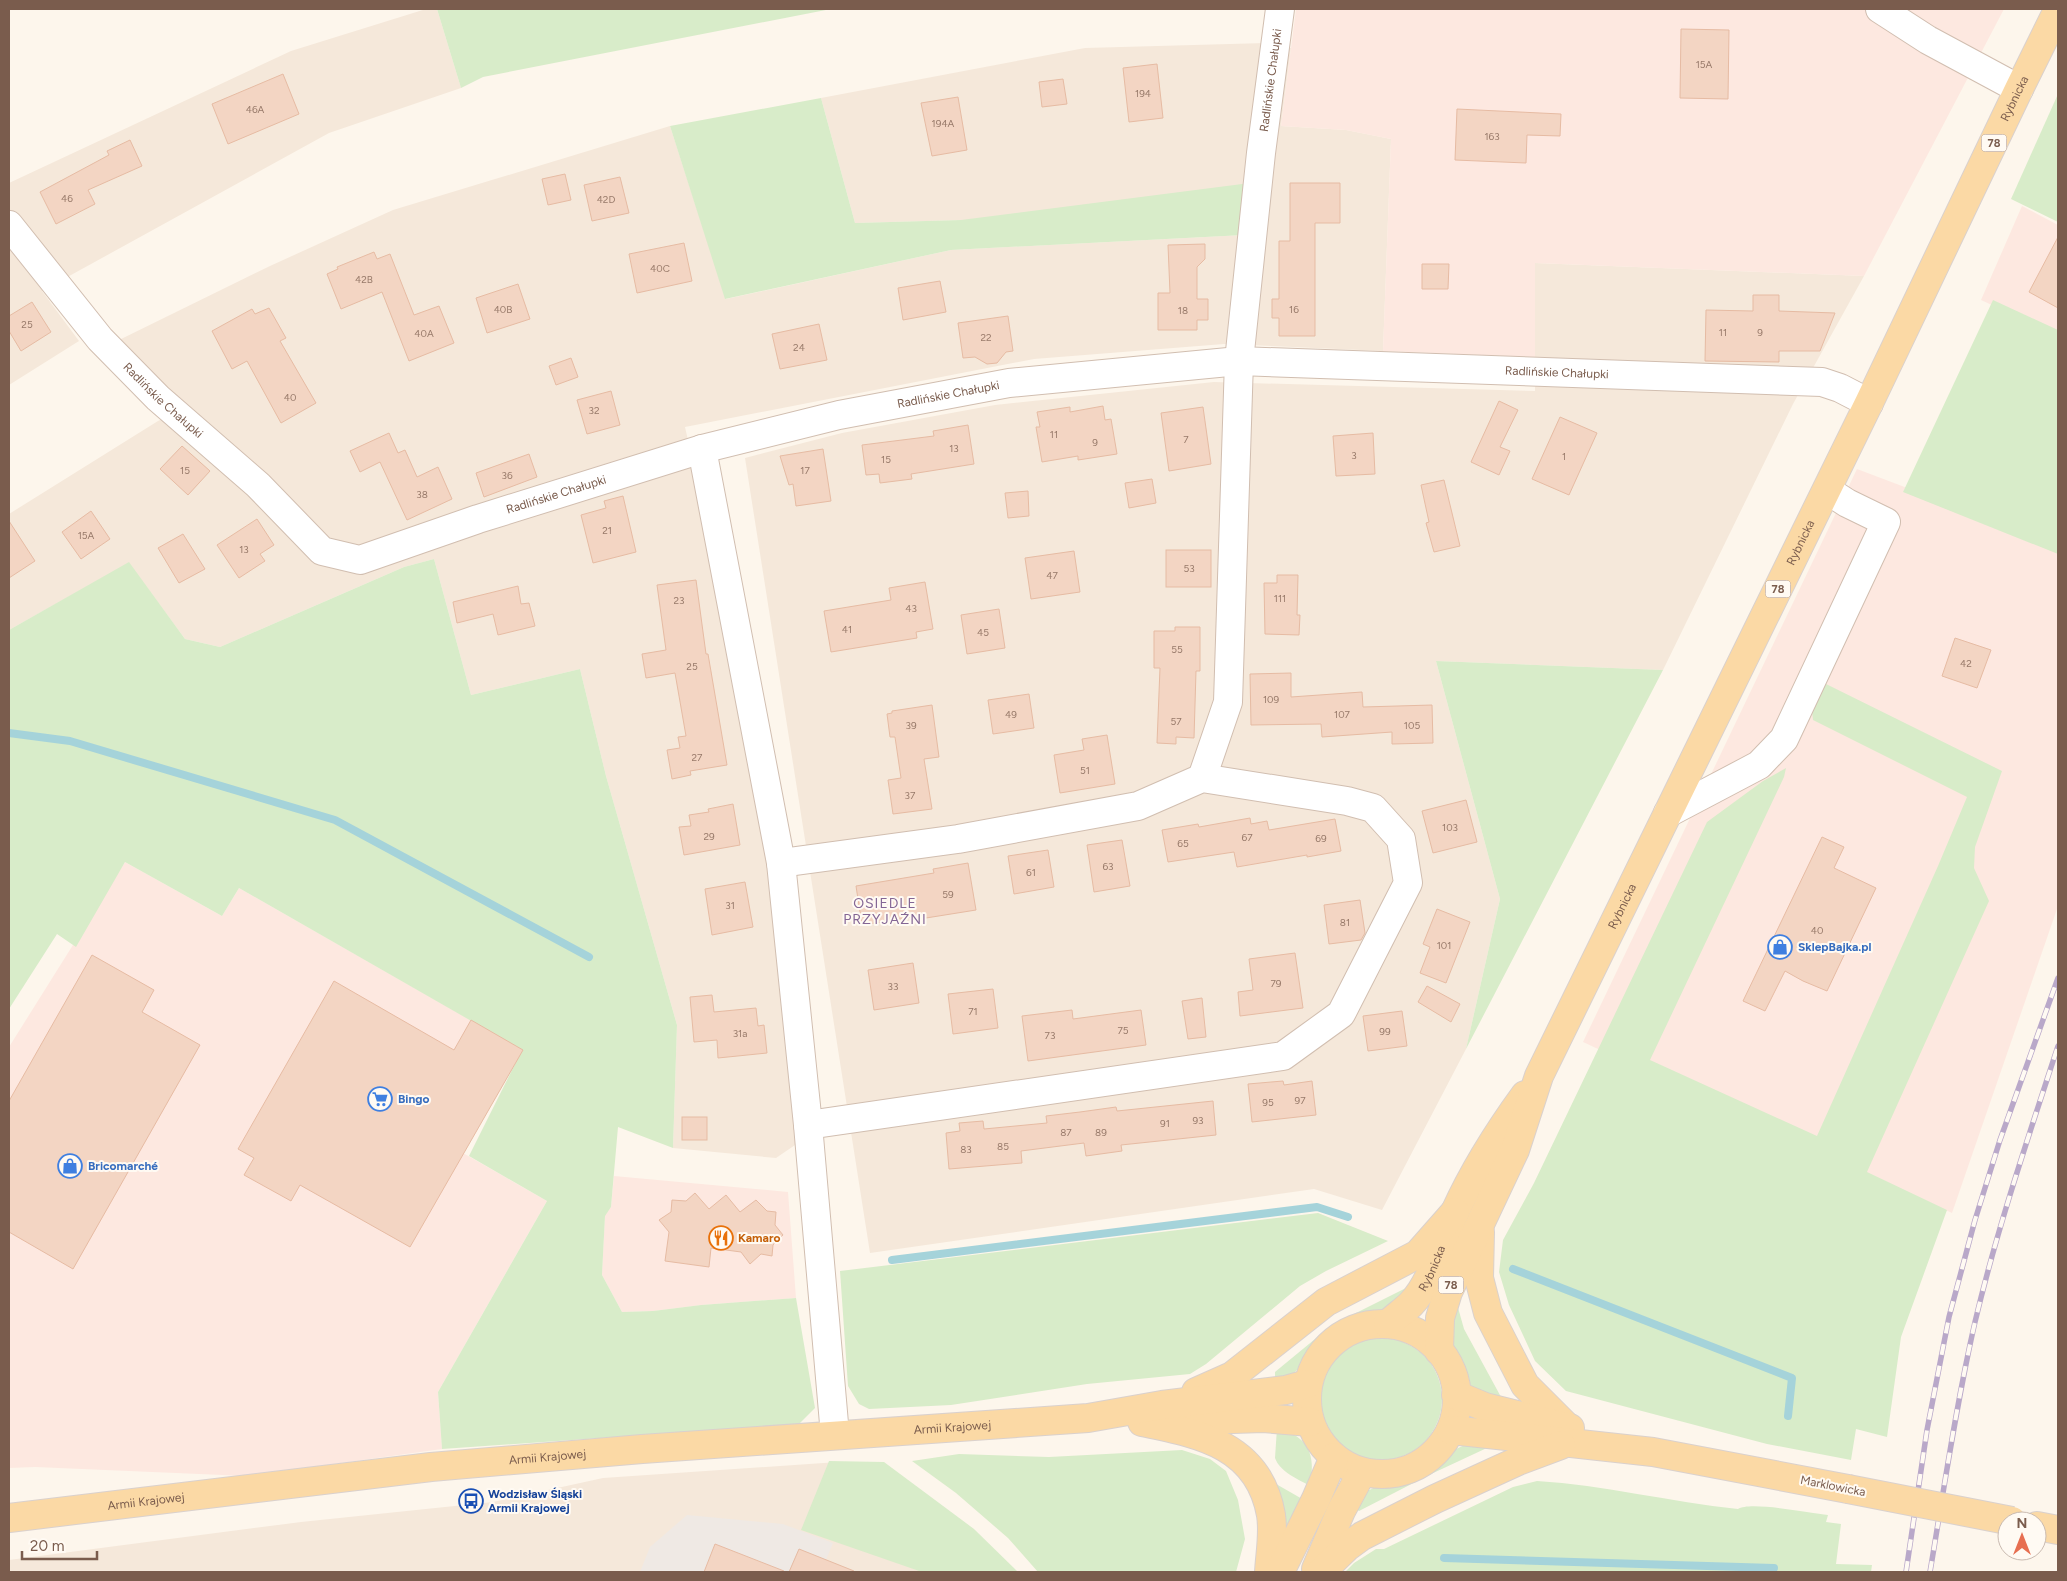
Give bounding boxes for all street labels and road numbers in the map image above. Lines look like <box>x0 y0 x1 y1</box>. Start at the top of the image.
street label: Radlińskie Chałupki <box>1257 28 1284 133</box>
street label: Rybnicka <box>1998 74 2031 123</box>
road number: 78 <box>1982 134 2006 152</box>
street label: Radlińskie Chałupki <box>120 360 206 441</box>
street label: Radlińskie Chałupki <box>1505 364 1609 381</box>
street label: Radlińskie Chałupki <box>896 378 1001 411</box>
street label: Radlińskie Chałupki <box>505 472 608 517</box>
street label: Rybnicka <box>1784 518 1817 568</box>
road number: 78 <box>1766 580 1790 598</box>
street label: Rybnicka <box>1605 881 1639 931</box>
street label: Rybnicka <box>1416 1244 1448 1294</box>
road number: 78 <box>1438 1276 1464 1294</box>
street label: Armii Krajowej <box>913 1418 992 1437</box>
street label: Armii Krajowej <box>508 1447 587 1467</box>
street label: Marklowicka <box>1799 1473 1867 1499</box>
street label: Armii Krajowej <box>107 1490 185 1513</box>

